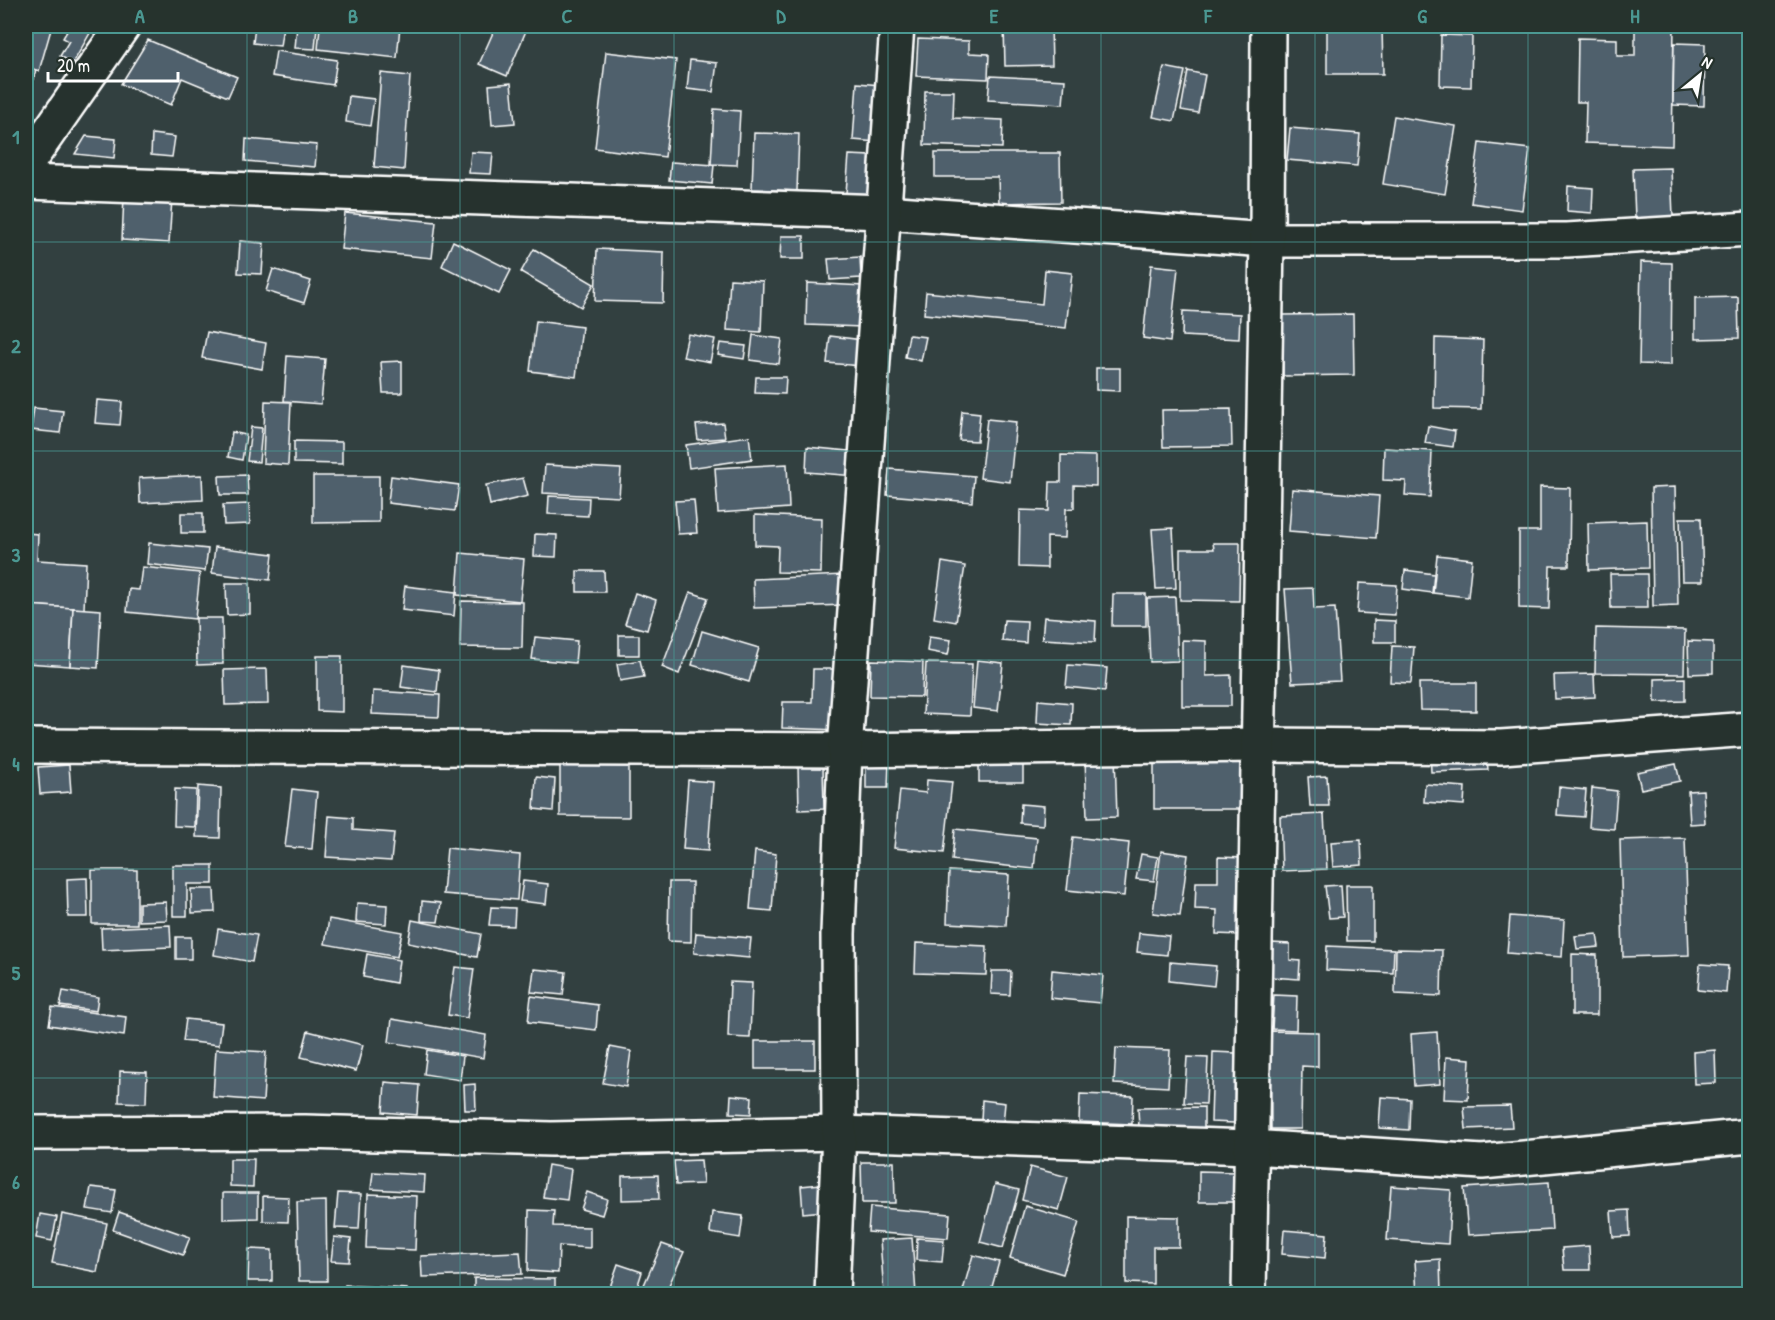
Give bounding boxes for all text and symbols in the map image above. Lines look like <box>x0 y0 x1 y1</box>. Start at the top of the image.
text: A <box>135 2 145 29</box>
text: B <box>348 2 358 29</box>
text: C <box>562 2 573 29</box>
text: D <box>776 2 786 29</box>
text: E <box>990 2 999 29</box>
text: F <box>1203 2 1213 29</box>
text: G <box>1417 2 1427 29</box>
text: H <box>1630 2 1640 29</box>
scale bar <box>48 45 178 83</box>
north arrow <box>1670 45 1730 105</box>
text: N <box>1698 50 1717 74</box>
text: 20 m <box>57 53 90 78</box>
text: 1 <box>12 123 20 150</box>
text: 2 <box>11 332 21 359</box>
text: 3 <box>12 541 21 568</box>
text: 4 <box>12 750 20 777</box>
text: 5 <box>12 959 21 986</box>
text: 6 <box>12 1168 20 1195</box>

